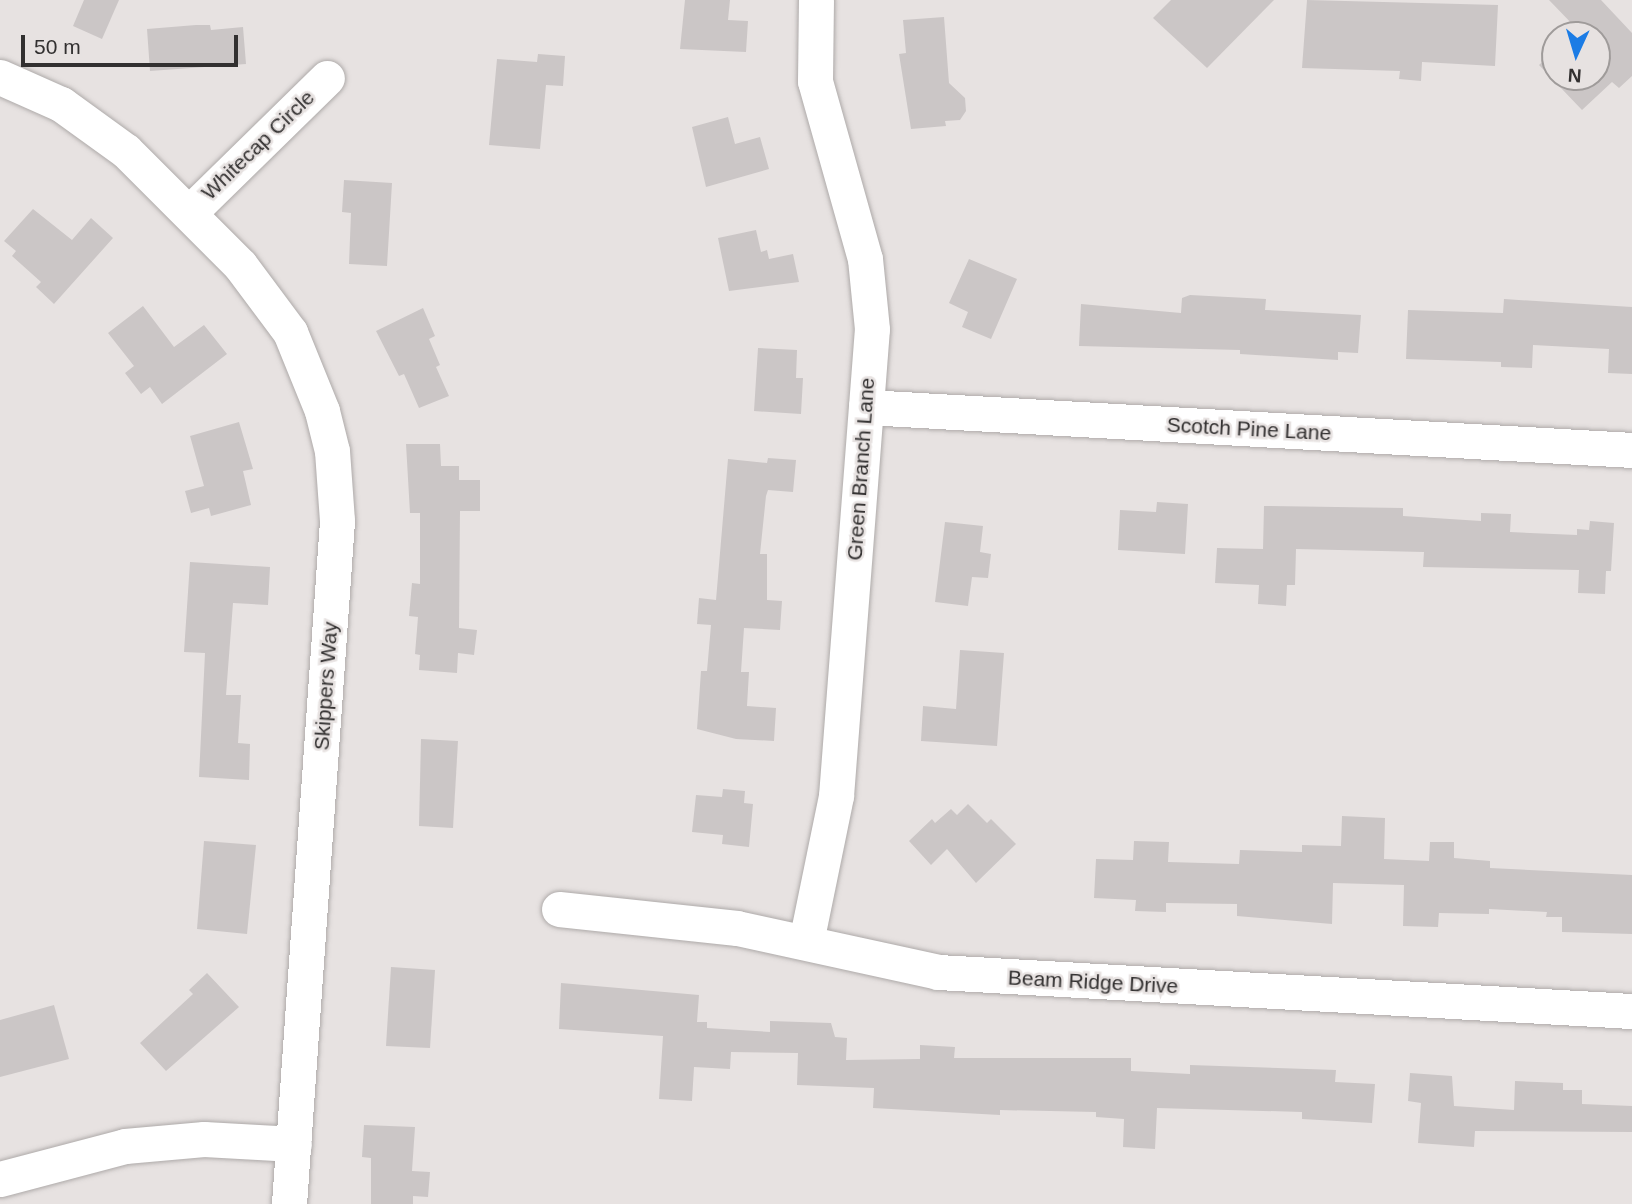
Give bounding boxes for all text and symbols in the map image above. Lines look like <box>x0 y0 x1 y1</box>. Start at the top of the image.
scale bar <box>24 21 242 65</box>
north arrow <box>1541 21 1611 91</box>
text: 50 m <box>34 35 81 58</box>
text: N <box>1567 64 1582 86</box>
street label: Whitecap Circle <box>196 85 320 205</box>
street label: Green Branch Lane <box>842 377 880 561</box>
street label: Scotch Pine Lane <box>1166 412 1332 446</box>
street label: Skippers Way <box>309 621 343 751</box>
street label: Beam Ridge Drive <box>1007 965 1179 999</box>

